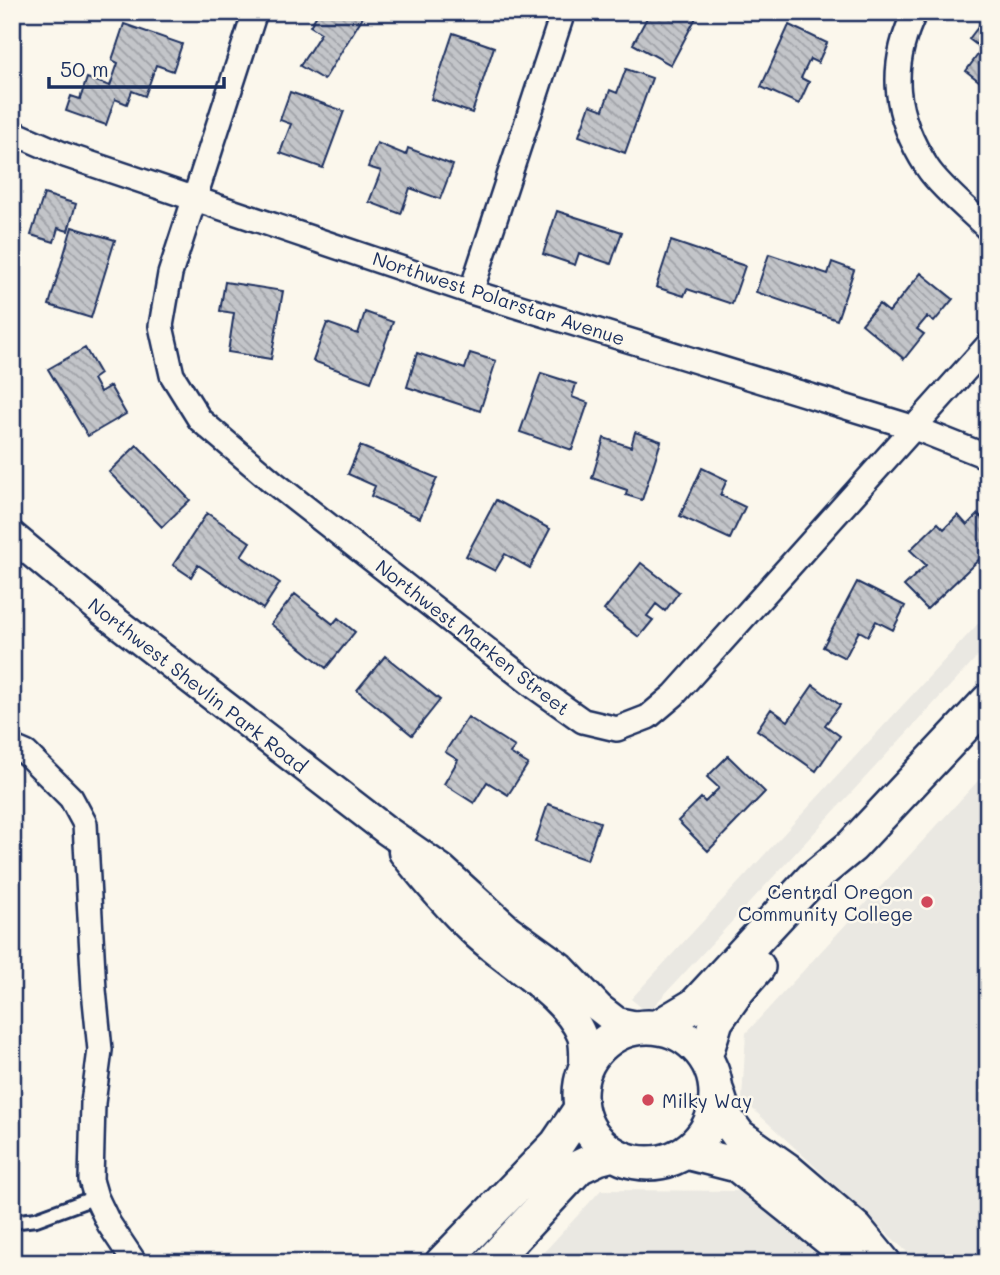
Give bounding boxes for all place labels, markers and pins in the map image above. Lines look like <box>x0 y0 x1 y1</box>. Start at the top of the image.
place label: Central Oregon Community College <box>738 879 913 926</box>
marker: Central Oregon Community College <box>919 894 935 910</box>
place label: Milky Way <box>662 1088 752 1113</box>
marker: Milky Way <box>640 1092 656 1108</box>

